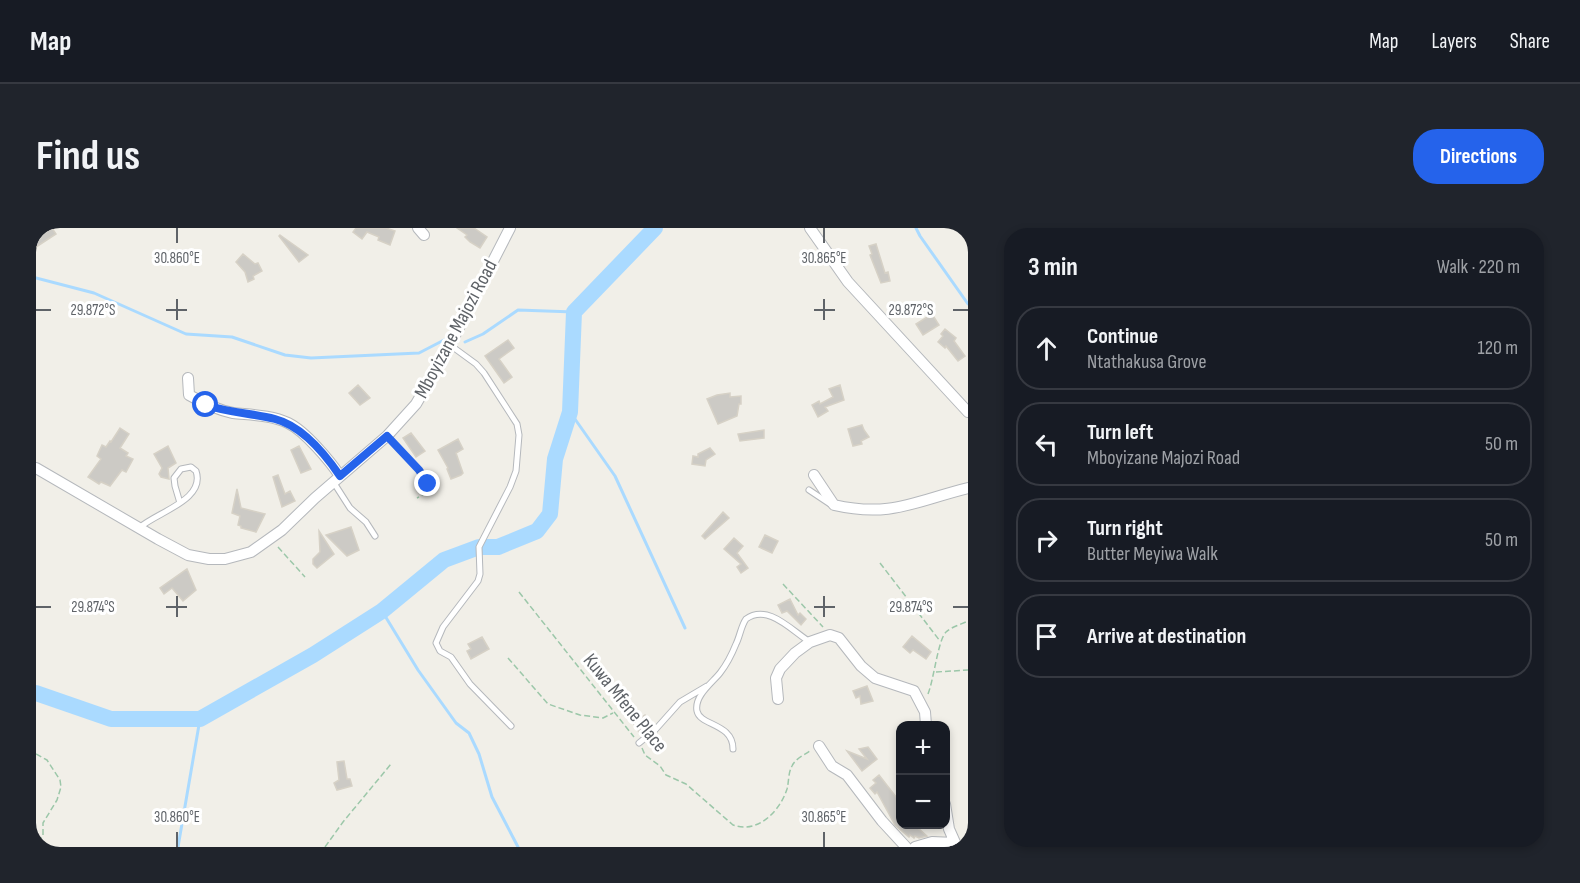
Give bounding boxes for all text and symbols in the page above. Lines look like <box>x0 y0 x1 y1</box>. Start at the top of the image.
text: Map <box>30 25 71 58</box>
text: Map <box>1369 29 1398 54</box>
text: Layers <box>1431 29 1477 54</box>
text: Share <box>1510 29 1550 54</box>
button: Directions <box>1413 129 1544 184</box>
text: Find us <box>36 131 140 182</box>
text: 30.860°E <box>154 249 200 268</box>
text: 30.865°E <box>801 249 847 268</box>
text: 3 min <box>1028 252 1078 283</box>
text: Walk · 220 m <box>1437 255 1520 279</box>
street label: Mboyizane Majozi Road <box>409 256 503 402</box>
text: 29.872°S <box>71 301 115 320</box>
text: 29.872°S <box>889 301 933 320</box>
text: Continue <box>1087 323 1158 350</box>
icon: ahead <box>1030 332 1063 365</box>
text: 120 m <box>1478 336 1518 360</box>
text: Ntathakusa Grove <box>1087 350 1206 374</box>
route start <box>192 391 218 417</box>
text: Turn left <box>1087 419 1153 446</box>
icon: left <box>1030 428 1063 461</box>
text: 50 m <box>1485 432 1518 456</box>
text: Mboyizane Majozi Road <box>1087 446 1240 470</box>
route end <box>414 470 440 496</box>
text: Turn right <box>1087 515 1163 542</box>
icon: right <box>1030 524 1063 557</box>
text: 50 m <box>1485 528 1518 552</box>
text: Butter Meyiwa Walk <box>1087 542 1218 566</box>
text: 29.874°S <box>71 598 115 617</box>
text: 29.874°S <box>889 598 933 617</box>
icon: arrive <box>1030 620 1063 653</box>
text: Arrive at destination <box>1087 623 1246 650</box>
street label: Kuwa Mfene Place <box>578 649 672 757</box>
map controls <box>896 721 950 829</box>
button: + <box>896 721 950 775</box>
button: − <box>896 775 950 829</box>
text: 30.860°E <box>154 808 200 827</box>
text: 30.865°E <box>801 808 847 827</box>

